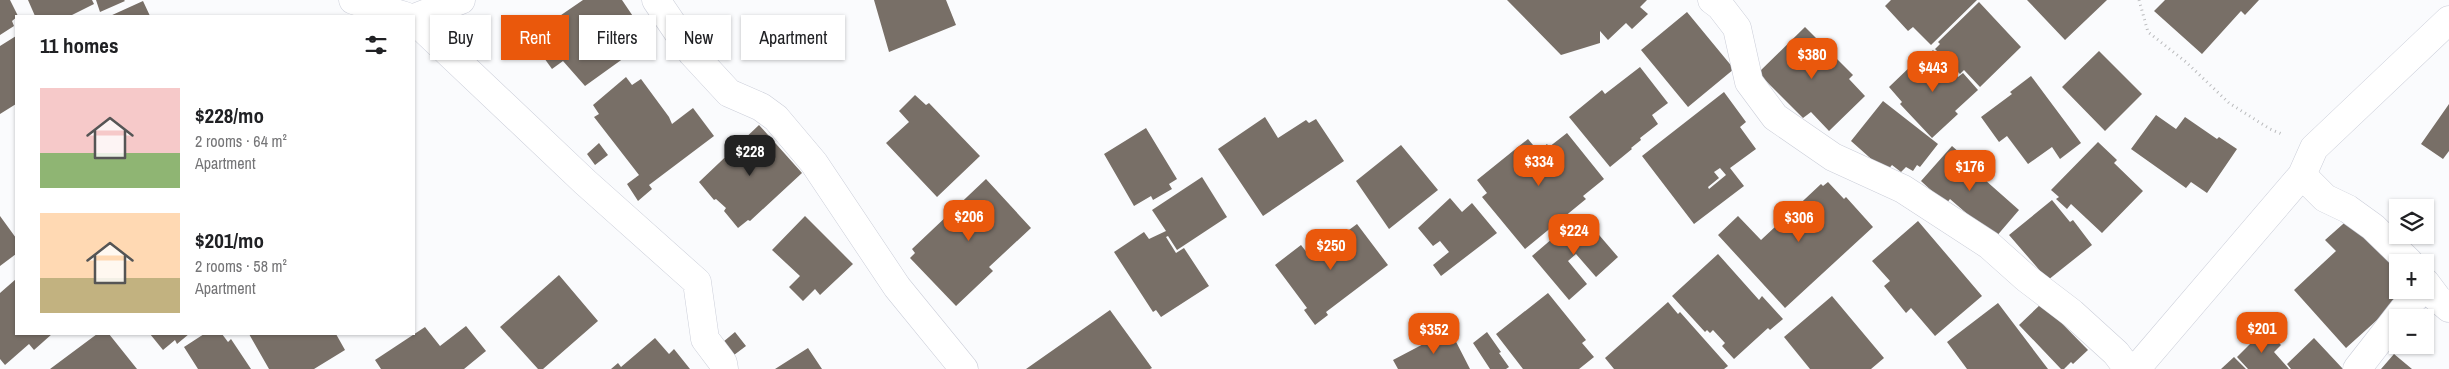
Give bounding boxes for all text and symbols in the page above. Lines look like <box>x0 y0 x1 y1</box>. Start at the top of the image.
chip: Buy <box>430 15 491 60</box>
chip: Rent <box>501 15 569 60</box>
chip: Filters <box>579 15 656 60</box>
chip: New <box>666 15 731 60</box>
chip: Apartment <box>741 15 845 60</box>
text: 11 homes <box>40 31 119 60</box>
icon: filters <box>362 31 390 59</box>
pin: $380 <box>1782 38 1842 80</box>
text: $380 <box>1797 43 1827 65</box>
pin: $443 <box>1903 51 1963 93</box>
text: $443 <box>1918 56 1948 78</box>
text: $228/mo <box>195 101 264 130</box>
icon: home <box>80 108 140 168</box>
text: 2 rooms · 64 m² <box>195 130 287 152</box>
pin: $228 <box>720 134 780 177</box>
text: $228 <box>735 140 765 162</box>
pin: $334 <box>1509 144 1569 187</box>
text: $334 <box>1524 150 1554 172</box>
pin: $176 <box>1940 150 2000 192</box>
text: Apartment <box>195 152 256 174</box>
text: $176 <box>1955 155 1985 177</box>
map controls <box>2389 199 2434 354</box>
button: layers <box>2389 199 2434 244</box>
pin: $206 <box>939 200 999 242</box>
pin: $306 <box>1769 200 1829 243</box>
text: $206 <box>954 205 984 227</box>
text: $306 <box>1784 206 1814 228</box>
pin: $224 <box>1544 214 1604 256</box>
text: $224 <box>1559 219 1589 241</box>
text: $201/mo <box>195 226 264 255</box>
pin: $250 <box>1301 228 1361 271</box>
icon: home <box>80 233 140 293</box>
text: $250 <box>1316 234 1346 256</box>
button: + <box>2389 254 2434 299</box>
text: 2 rooms · 58 m² <box>195 255 287 277</box>
text: Apartment <box>195 277 256 299</box>
button: − <box>2389 309 2434 354</box>
pin: $352 <box>1404 312 1464 355</box>
pin: $201 <box>2232 312 2292 354</box>
text: $201 <box>2247 317 2277 339</box>
text: $352 <box>1419 318 1449 340</box>

